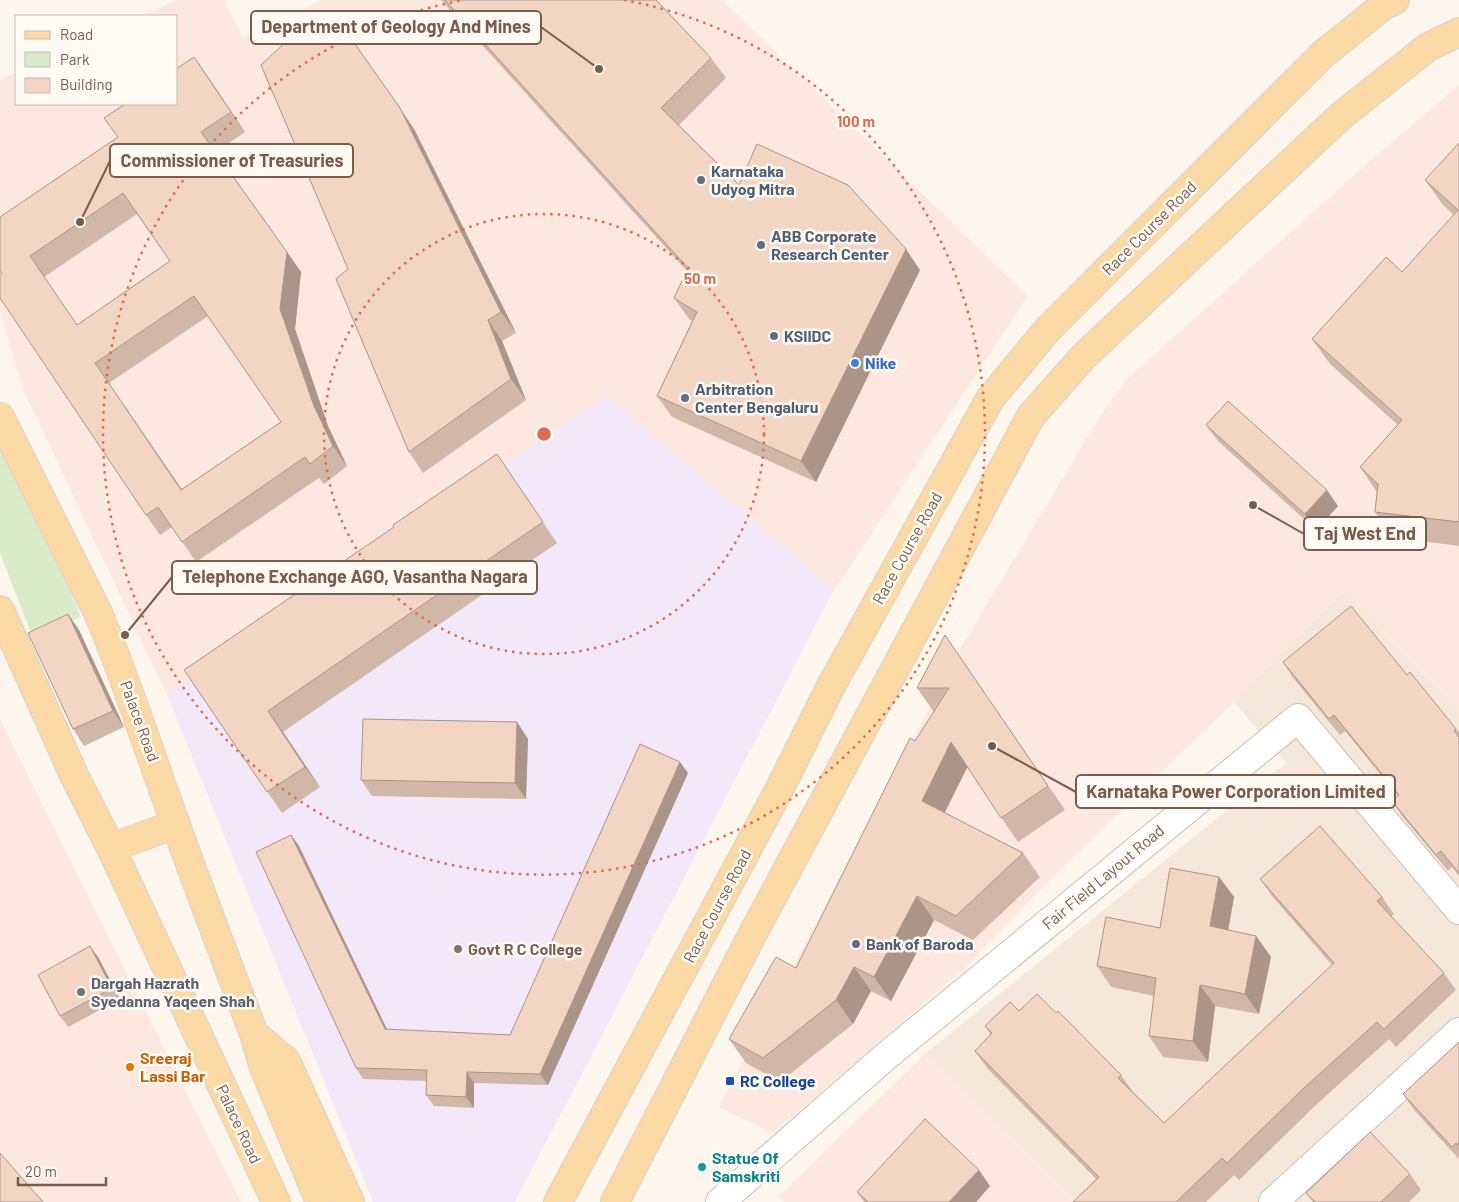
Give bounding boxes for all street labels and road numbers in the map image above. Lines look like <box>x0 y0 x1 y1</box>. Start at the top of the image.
street label: Race Course Road <box>1098 177 1200 279</box>
street label: Race Course Road <box>868 488 945 607</box>
street label: Palace Road <box>117 678 164 764</box>
street label: Fair Field Layout Road <box>1038 820 1167 933</box>
street label: Race Course Road <box>679 846 754 966</box>
street label: Palace Road <box>213 1081 266 1166</box>

